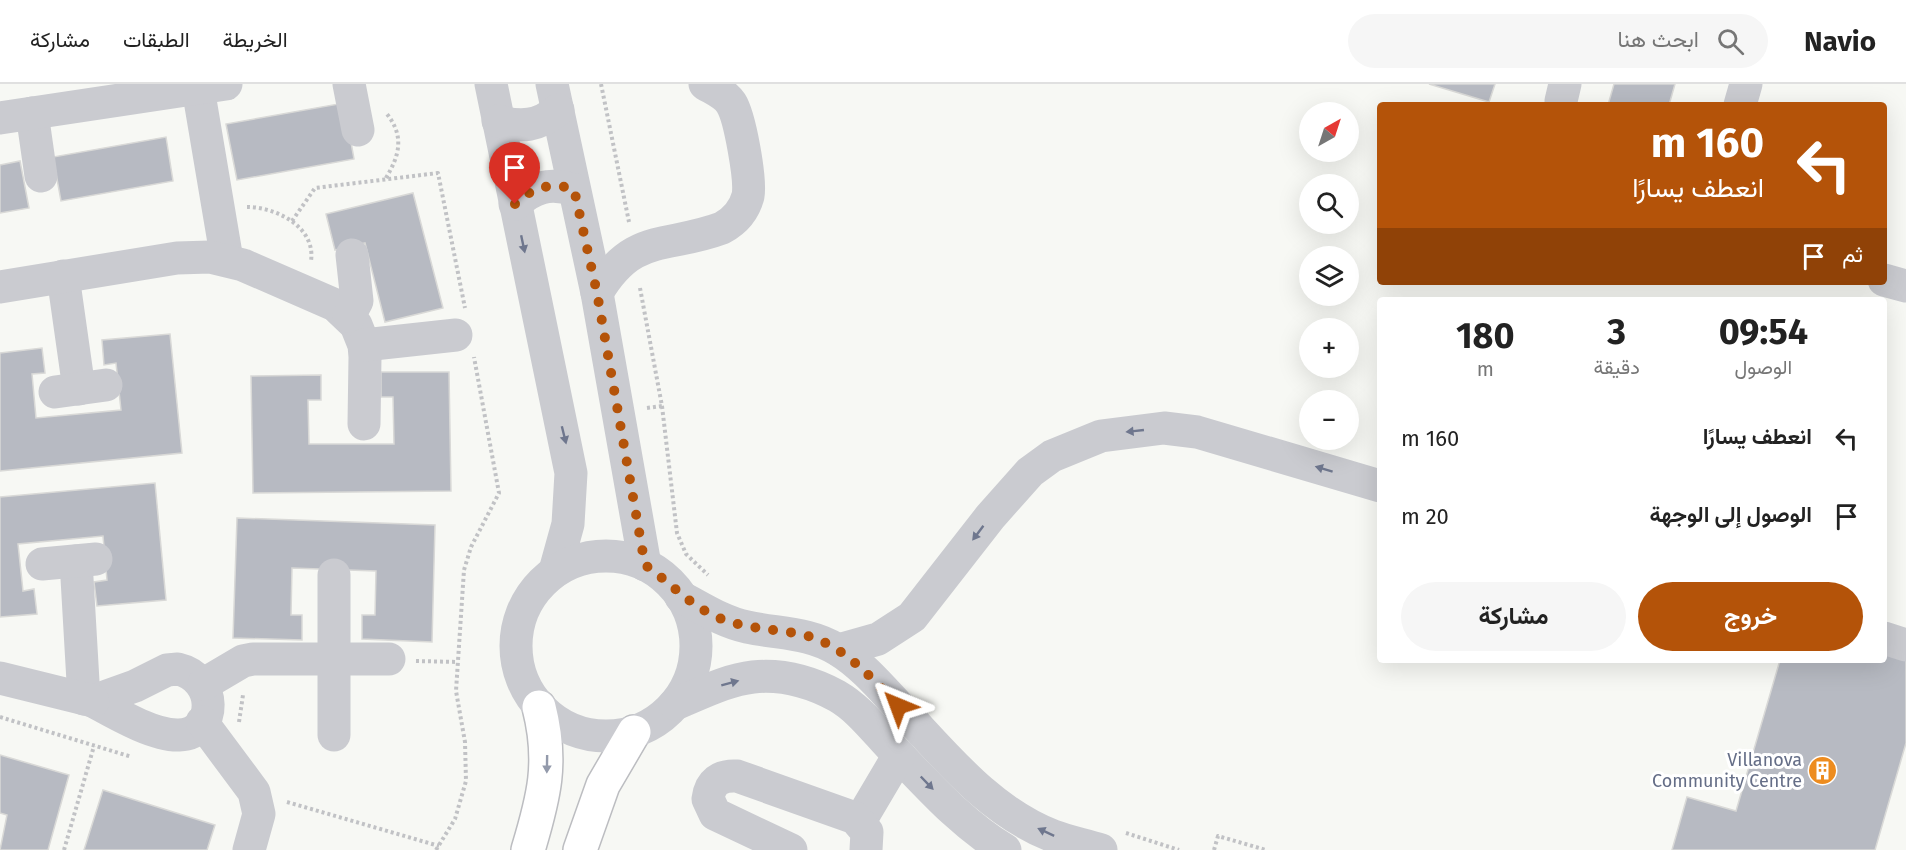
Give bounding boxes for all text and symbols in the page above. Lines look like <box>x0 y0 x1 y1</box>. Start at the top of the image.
search box <box>1348 14 1768 68</box>
icon: search <box>1714 25 1747 58</box>
text: Navio <box>1804 25 1876 58</box>
text: ابحث هنا <box>1618 26 1699 53</box>
text: مشاركة <box>30 27 90 53</box>
text: الطبقات <box>123 27 190 53</box>
text: الخريطة <box>223 27 288 53</box>
north arrow <box>1299 102 1359 162</box>
map controls <box>1299 102 1359 450</box>
text: 160 m <box>1651 118 1764 168</box>
icon: left <box>1785 126 1863 204</box>
pin <box>489 142 540 204</box>
icon: arrive <box>498 151 531 184</box>
text: انعطف يسارًا <box>1632 172 1764 204</box>
button: search <box>1299 174 1359 234</box>
one-way arrow <box>519 235 528 254</box>
icon: arrive <box>1797 240 1830 273</box>
text: ثم <box>1842 241 1863 268</box>
button: layers <box>1299 246 1359 306</box>
text: 3 <box>1607 310 1626 354</box>
text: 09:54 <box>1719 310 1808 354</box>
text: 180 <box>1456 314 1515 358</box>
button: + <box>1299 318 1359 378</box>
text: دقيقة <box>1593 355 1640 379</box>
text: الوصول <box>1735 355 1792 379</box>
text: m <box>1477 357 1494 381</box>
button: − <box>1299 390 1359 450</box>
icon: left <box>1830 422 1863 455</box>
text: انعطف يسارًا <box>1703 423 1812 450</box>
text: 160 m <box>1401 425 1459 452</box>
one-way arrow <box>560 426 569 444</box>
one-way arrow <box>1125 426 1144 436</box>
one-way arrow <box>1315 464 1333 473</box>
icon: arrive <box>1830 500 1863 533</box>
text: الوصول إلى الوجهة <box>1649 501 1812 528</box>
text: 20 m <box>1401 503 1449 530</box>
one-way arrow <box>972 526 984 541</box>
button: مشاركة <box>1401 582 1626 651</box>
button: خروج <box>1638 582 1863 651</box>
position arrow <box>866 674 930 738</box>
one-way arrow <box>721 678 739 687</box>
place label: Villanova Community Centre <box>1652 749 1802 792</box>
building icon: Villanova Community Centre <box>1807 754 1839 786</box>
one-way arrow <box>542 755 552 774</box>
one-way arrow <box>920 776 934 791</box>
one-way arrow <box>1037 828 1054 837</box>

